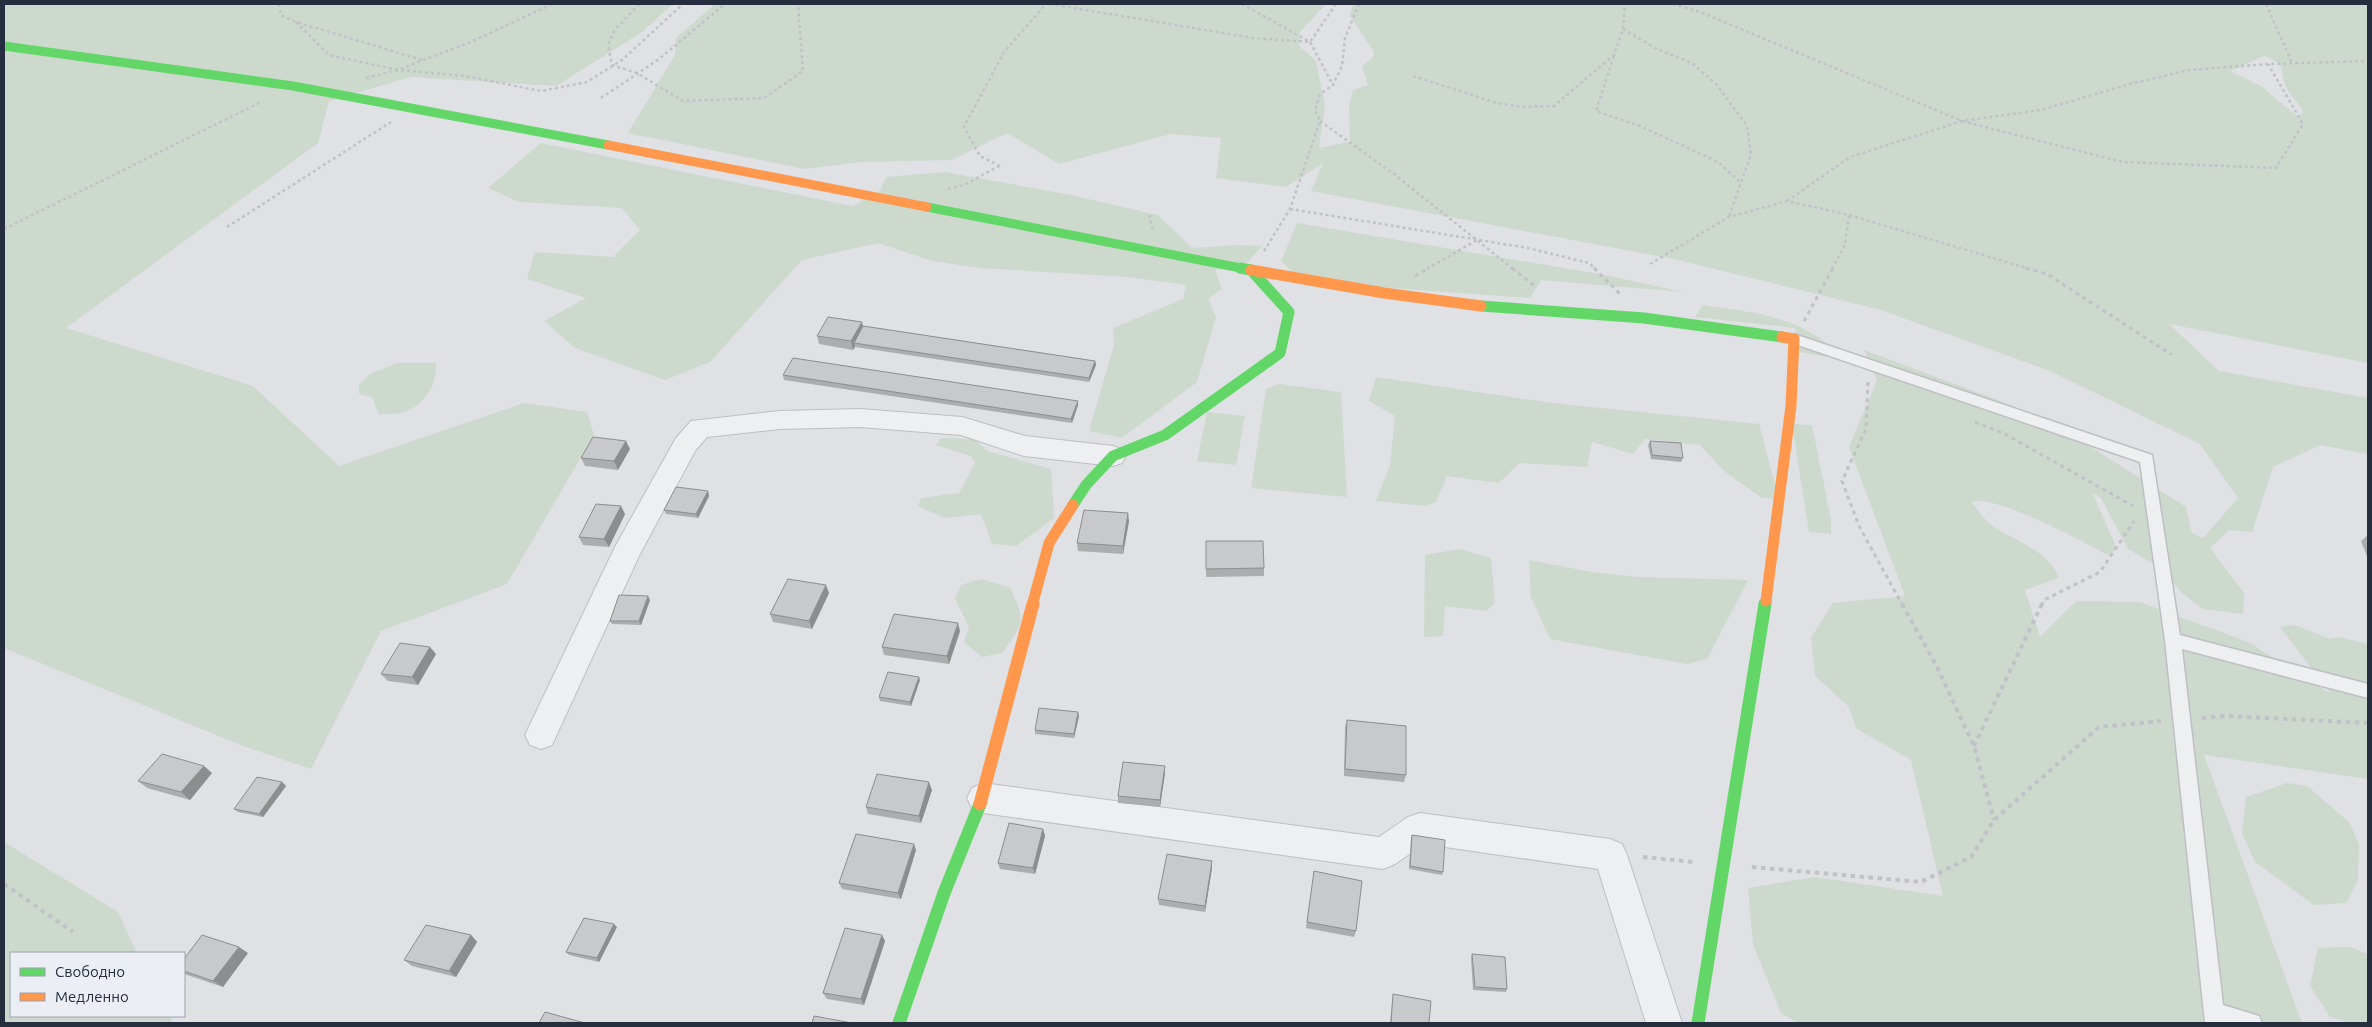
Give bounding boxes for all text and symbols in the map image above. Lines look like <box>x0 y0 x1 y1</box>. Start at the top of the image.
legend <box>10 952 185 1017</box>
text: Свободно <box>55 963 125 980</box>
text: Медленно <box>55 988 129 1005</box>

